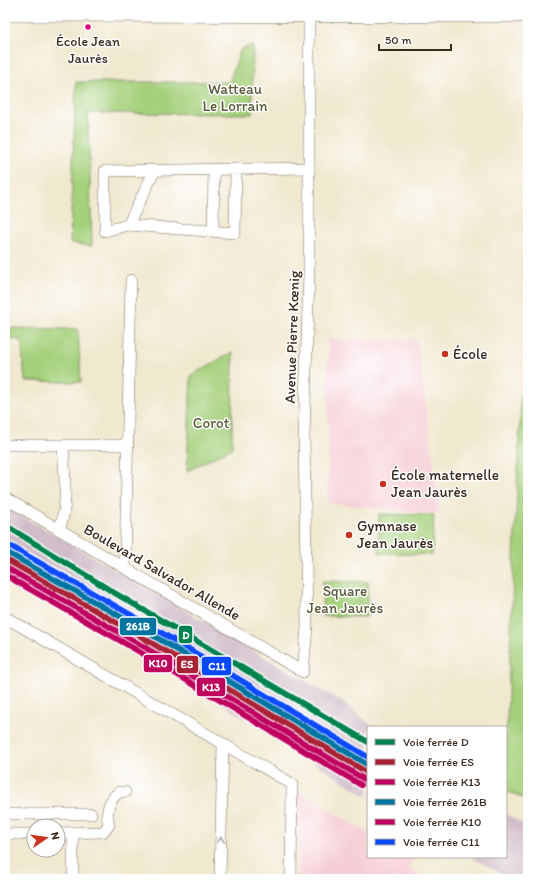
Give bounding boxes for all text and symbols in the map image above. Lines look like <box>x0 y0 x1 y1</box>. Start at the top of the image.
marker: École Jean Jaurès <box>83 22 93 32</box>
scale bar <box>379 26 451 52</box>
place label: École Jean Jaurès <box>56 33 120 67</box>
text: 50 m <box>385 33 411 47</box>
park label: Watteau Le Lorrain <box>202 80 268 115</box>
street label: Avenue Pierre Kœnig <box>281 270 303 404</box>
place label: École <box>453 345 487 363</box>
marker: École <box>440 349 450 359</box>
park label: Corot <box>193 414 230 432</box>
place label: École maternelle Jean Jaurès <box>391 466 499 501</box>
marker: École maternelle Jean Jaurès <box>378 479 388 489</box>
place label: Gymnase Jean Jaurès <box>357 517 434 552</box>
street label: Boulevard Salvador Allende <box>81 520 243 624</box>
marker: Gymnase Jean Jaurès <box>344 530 354 540</box>
park label: Square Jean Jaurès <box>307 582 383 617</box>
line badge: 261B <box>119 617 157 636</box>
text: 261B <box>126 620 150 633</box>
line badge: D <box>178 625 193 644</box>
text: D <box>182 629 190 642</box>
line badge: K10 <box>143 654 173 673</box>
line badge: ES <box>176 655 199 674</box>
line badge: C11 <box>201 656 232 676</box>
text: K10 <box>149 657 168 670</box>
text: ES <box>181 658 193 671</box>
text: C11 <box>208 660 227 673</box>
line badge: K13 <box>196 677 226 697</box>
text: K13 <box>202 681 220 694</box>
legend <box>367 726 507 858</box>
text: Voie ferrée D <box>403 735 469 749</box>
text: Voie ferrée ES <box>403 755 474 769</box>
text: Voie ferrée K13 <box>403 775 481 789</box>
text: Voie ferrée 261B <box>403 795 487 809</box>
text: Voie ferrée K10 <box>403 815 481 829</box>
north arrow <box>26 818 66 858</box>
text: N <box>48 831 62 841</box>
text: Voie ferrée C11 <box>403 835 480 849</box>
one-way arrow <box>217 837 225 843</box>

